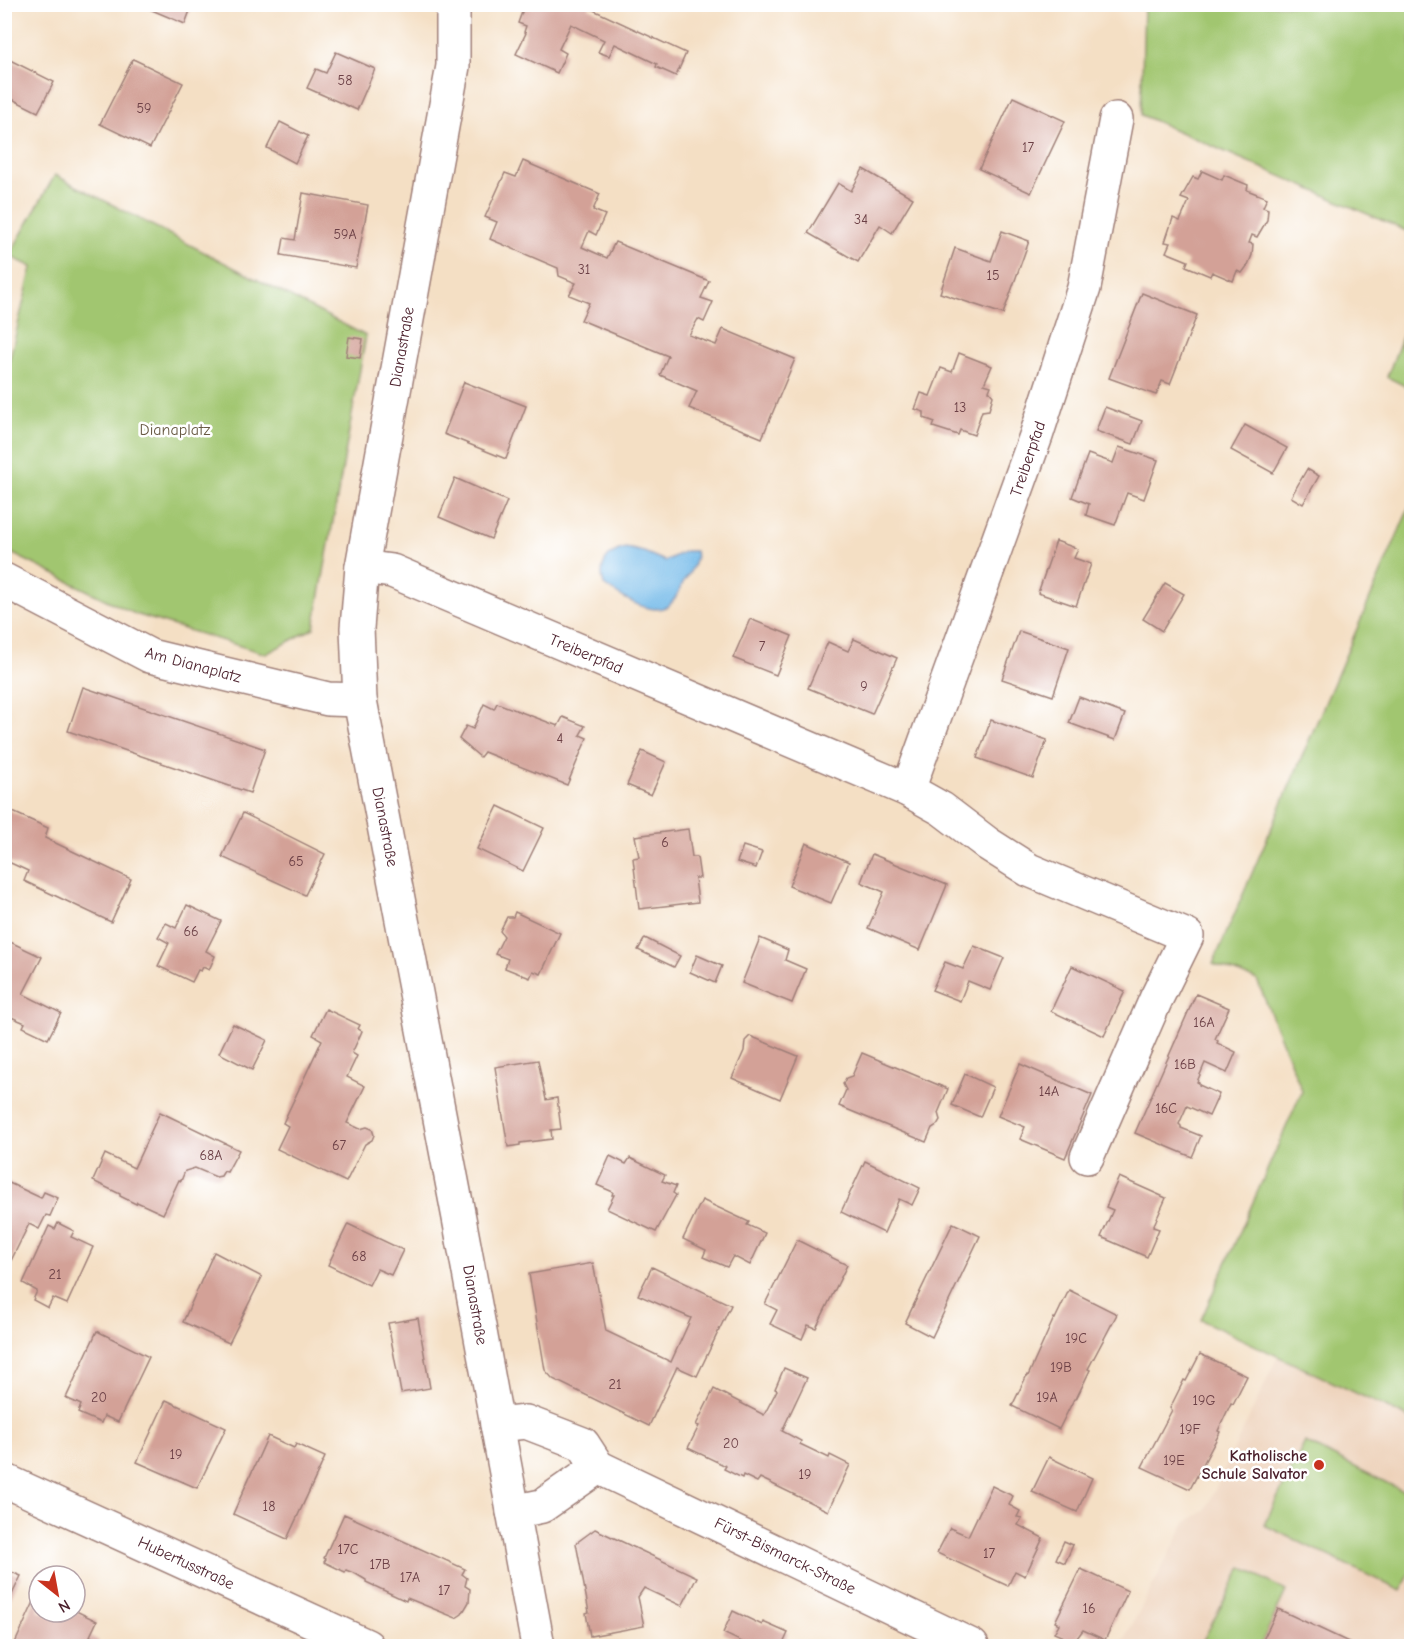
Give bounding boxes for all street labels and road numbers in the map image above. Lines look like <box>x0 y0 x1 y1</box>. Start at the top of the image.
street label: Dianastraße <box>386 306 418 388</box>
street label: Treiberpfad <box>1007 419 1049 499</box>
street label: Treiberpfad <box>546 630 626 678</box>
street label: Am Dianaplatz <box>143 644 243 686</box>
street label: Dianastraße <box>368 786 402 868</box>
street label: Dianastraße <box>459 1264 491 1346</box>
street label: Fürst-Bismarck-Straße <box>711 1514 859 1598</box>
street label: Hubertusstraße <box>135 1533 237 1593</box>

